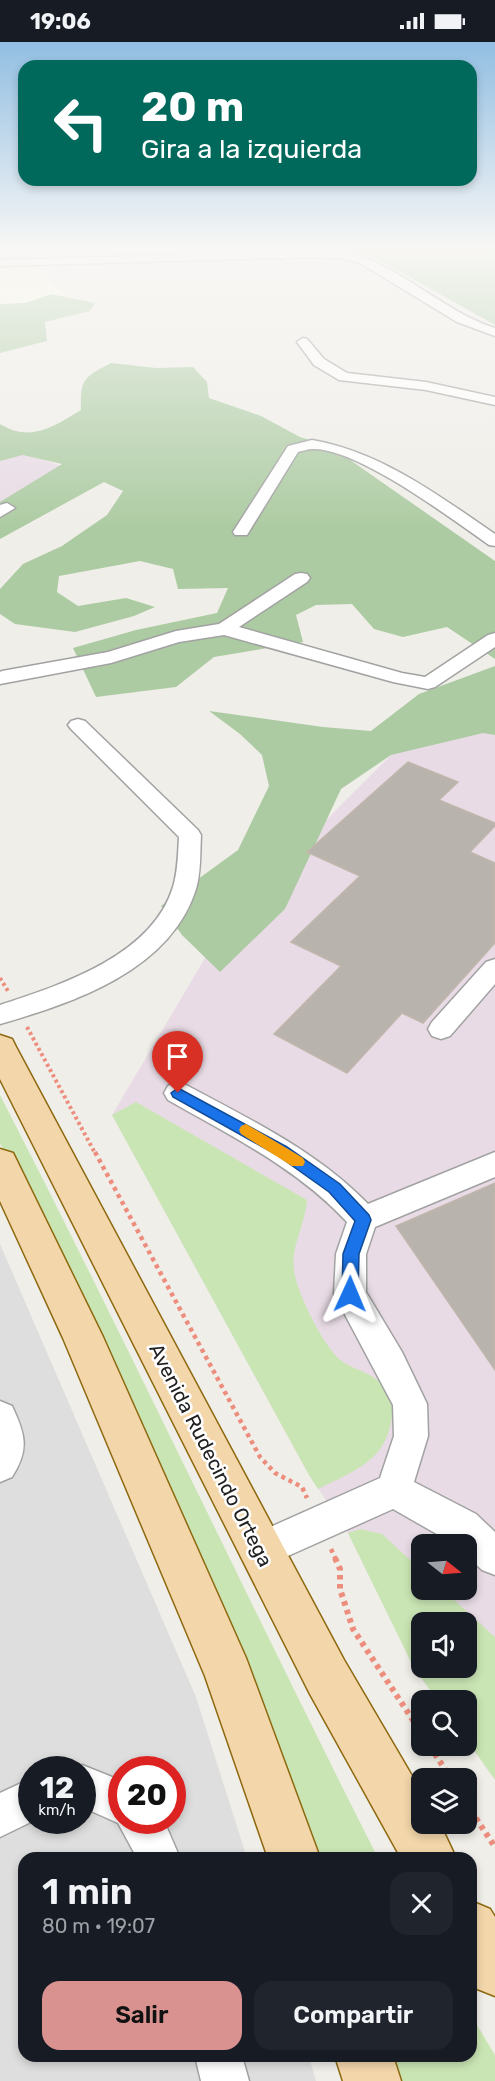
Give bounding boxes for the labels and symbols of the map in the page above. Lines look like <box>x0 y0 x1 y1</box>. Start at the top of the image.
pin <box>152 1031 203 1093</box>
position arrow <box>318 1262 382 1326</box>
street label: Avenida Rudecindo Ortega <box>144 1339 278 1571</box>
north arrow <box>411 1534 477 1600</box>
speed limit sign: 20 <box>108 1756 186 1834</box>

